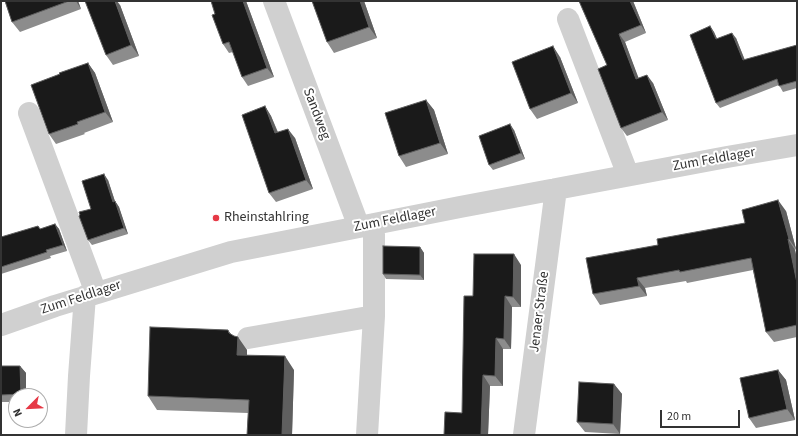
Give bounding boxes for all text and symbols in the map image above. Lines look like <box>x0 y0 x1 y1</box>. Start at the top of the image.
street label: Sandweg <box>299 86 333 142</box>
street label: Zum Feldlager <box>671 144 757 176</box>
street label: Zum Feldlager <box>352 204 438 236</box>
place label: Rheinstahlring <box>224 210 309 226</box>
marker: Rheinstahlring <box>211 213 221 223</box>
street label: Jenaer Straße <box>527 271 553 353</box>
street label: Zum Feldlager <box>39 277 123 319</box>
north arrow <box>8 388 48 428</box>
scale bar <box>662 402 742 428</box>
text: N <box>9 406 26 419</box>
text: 20 m <box>667 408 691 425</box>

